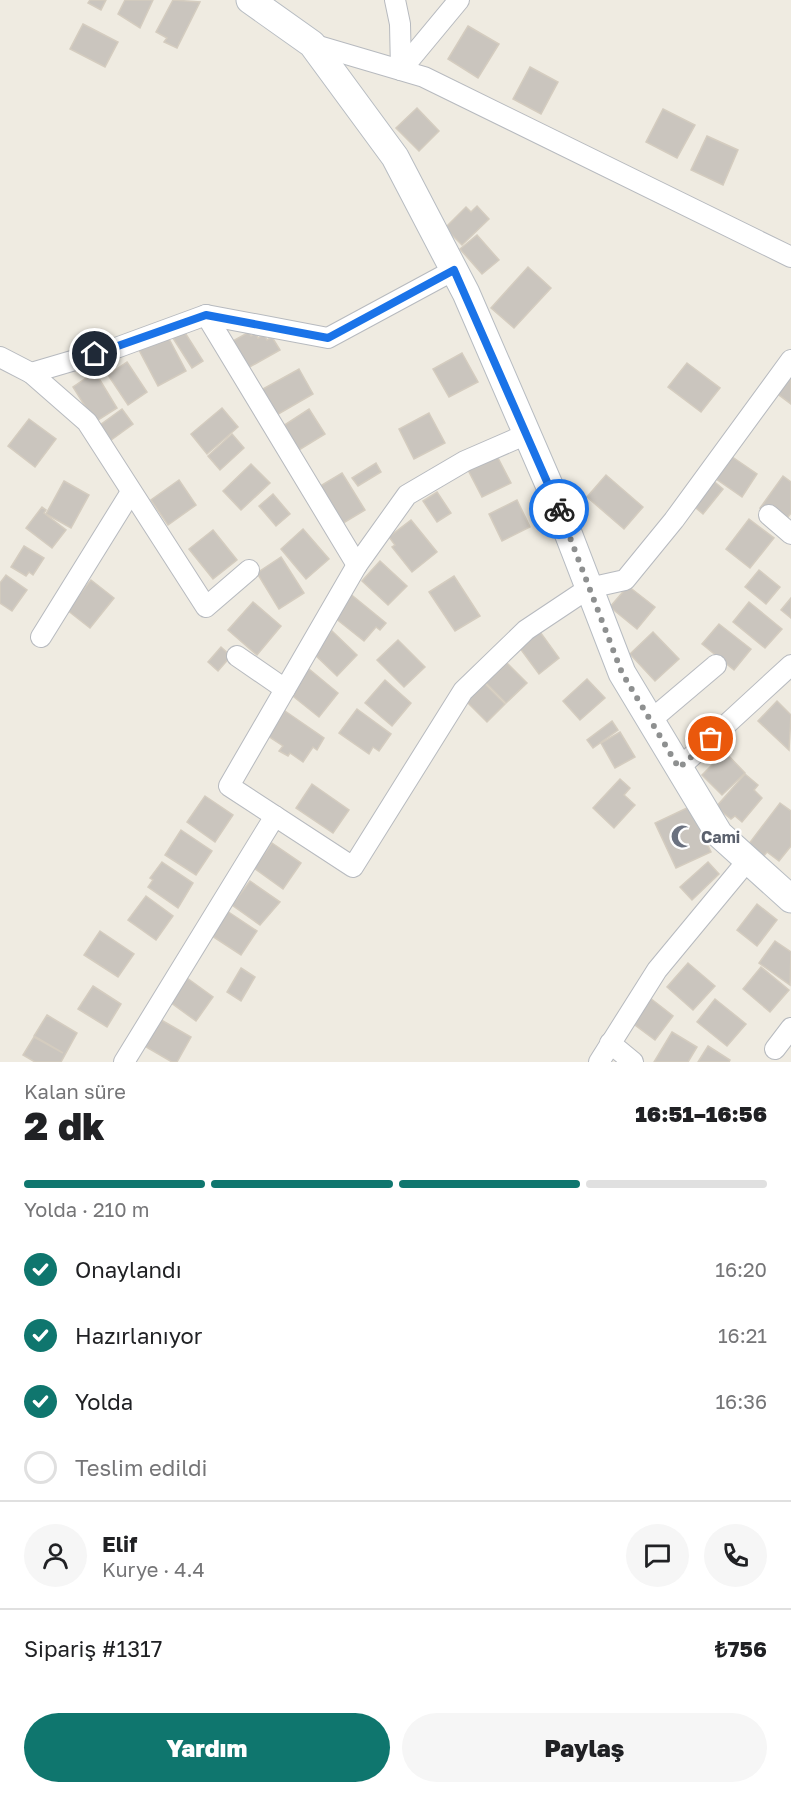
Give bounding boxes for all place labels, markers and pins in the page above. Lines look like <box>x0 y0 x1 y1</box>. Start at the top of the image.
pin <box>69 328 120 379</box>
pin <box>685 713 736 764</box>
mosque icon: Cami <box>670 824 696 850</box>
place label: Cami <box>701 827 740 847</box>

